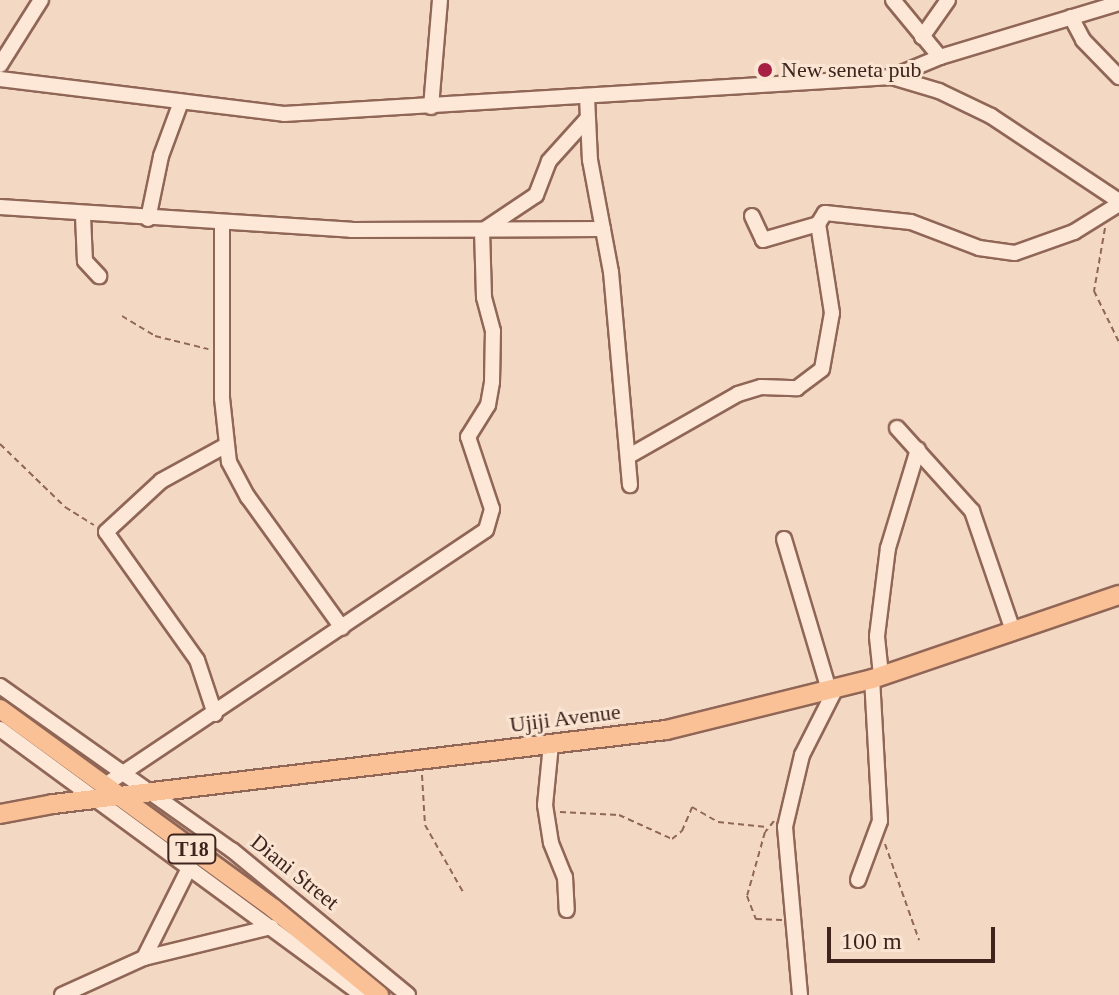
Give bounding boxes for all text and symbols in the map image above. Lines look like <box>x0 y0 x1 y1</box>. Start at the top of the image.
place label: New seneta pub <box>781 57 922 83</box>
marker: New seneta pub <box>756 61 774 79</box>
street label: Ujiji Avenue <box>508 698 622 738</box>
street label: Diani Street <box>246 828 344 916</box>
road number: T18 <box>166 833 218 865</box>
scale bar <box>831 911 999 961</box>
text: 100 m <box>841 928 902 954</box>

